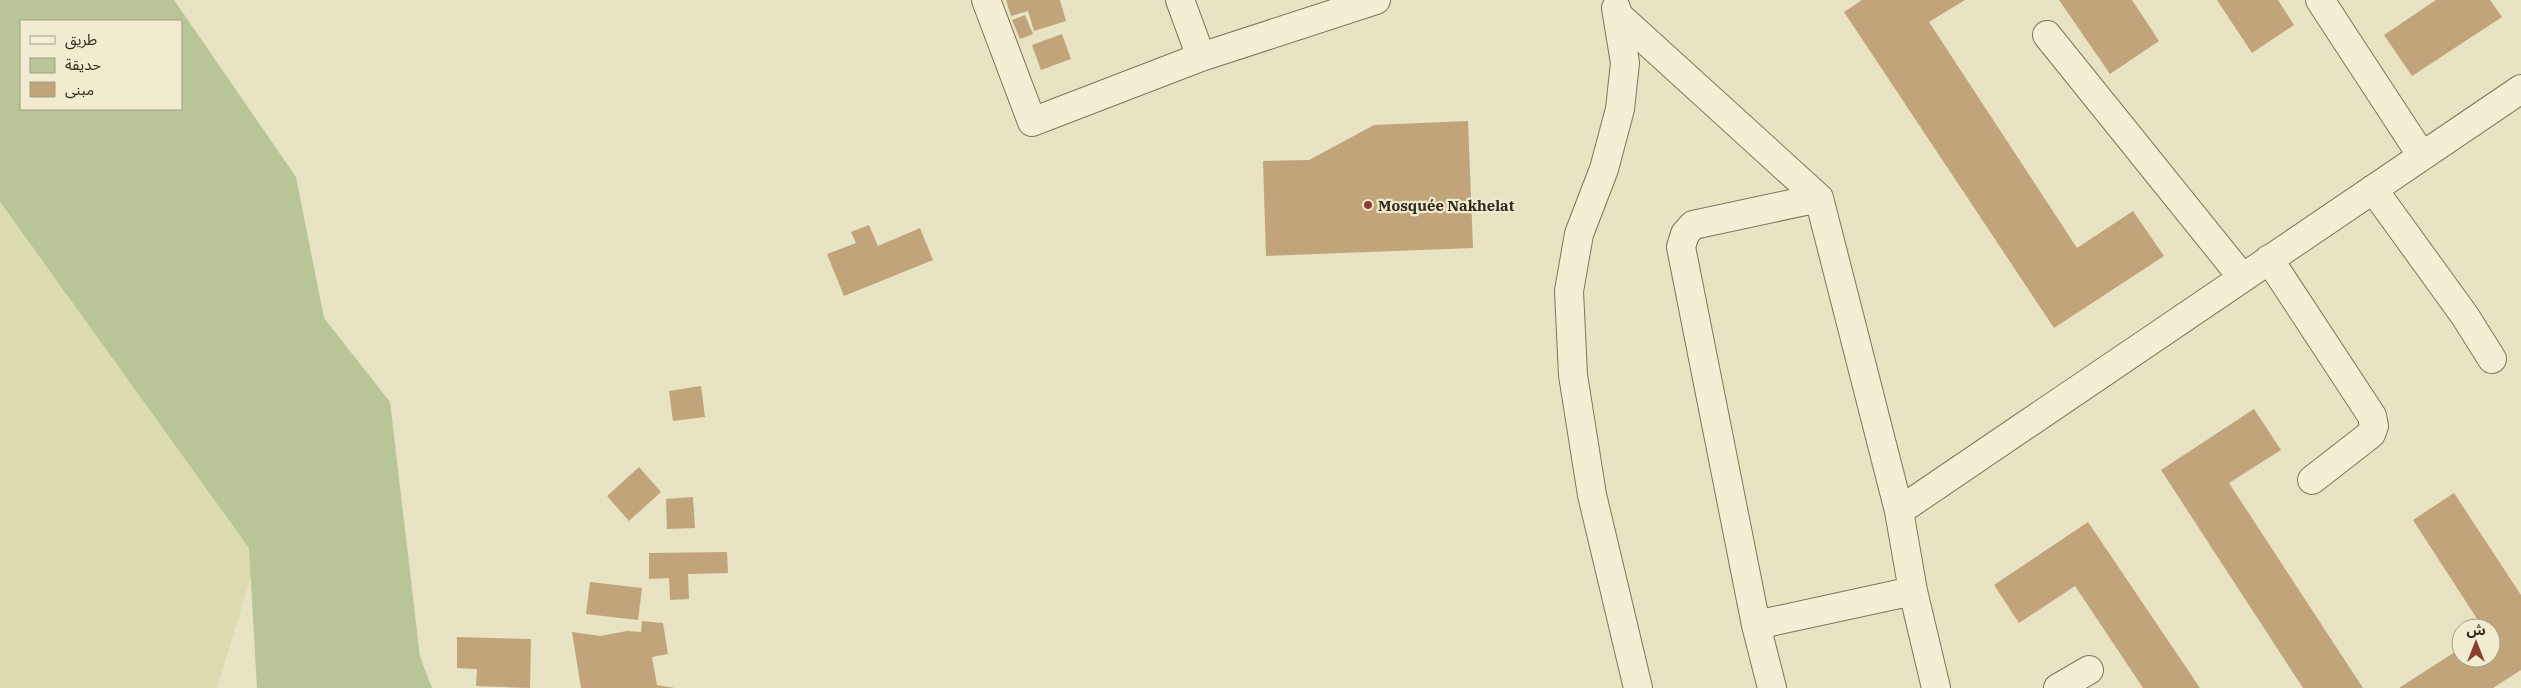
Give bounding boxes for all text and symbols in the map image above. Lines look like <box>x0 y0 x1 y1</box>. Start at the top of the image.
legend <box>20 20 182 110</box>
text: طريق <box>65 30 97 50</box>
text: حديقة <box>65 55 101 74</box>
text: مبنى <box>65 80 94 99</box>
place label: Mosquée Nakhelat <box>1378 196 1515 215</box>
marker: Mosquée Nakhelat <box>1362 199 1374 211</box>
north arrow <box>2451 618 2501 668</box>
text: ش <box>2466 621 2486 639</box>

